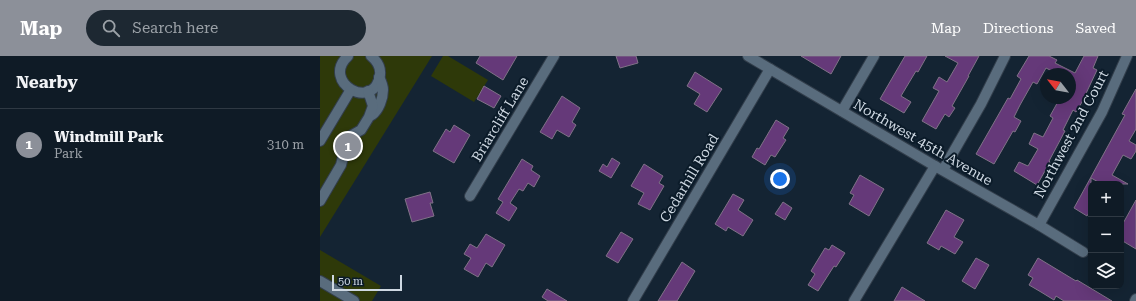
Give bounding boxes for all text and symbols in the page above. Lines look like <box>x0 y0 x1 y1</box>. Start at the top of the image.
search box <box>86 10 366 46</box>
text: Map <box>20 17 62 40</box>
icon: search <box>100 17 122 39</box>
text: Search here <box>132 19 218 37</box>
text: Map <box>931 20 961 36</box>
text: Directions <box>983 20 1053 36</box>
text: Saved <box>1075 20 1116 36</box>
street label: Northwest 2nd Court <box>1031 67 1111 201</box>
north arrow <box>1040 68 1076 104</box>
text: Nearby <box>16 72 78 92</box>
street label: Briarcliff Lane <box>468 73 532 164</box>
street label: Northwest 45th Avenue <box>851 96 996 189</box>
text: Windmill Park <box>54 128 164 146</box>
pin: 1 <box>335 131 361 161</box>
street label: Cedarhill Road <box>656 131 722 225</box>
text: 1 <box>25 137 33 152</box>
text: 310 m <box>267 137 304 152</box>
text: Park <box>54 146 83 161</box>
your location <box>770 169 790 189</box>
map controls <box>1088 181 1124 289</box>
button: + <box>1088 181 1124 217</box>
button: − <box>1088 217 1124 253</box>
button: layers <box>1088 253 1124 289</box>
scale bar <box>332 273 402 292</box>
text: 50 m <box>338 275 363 288</box>

